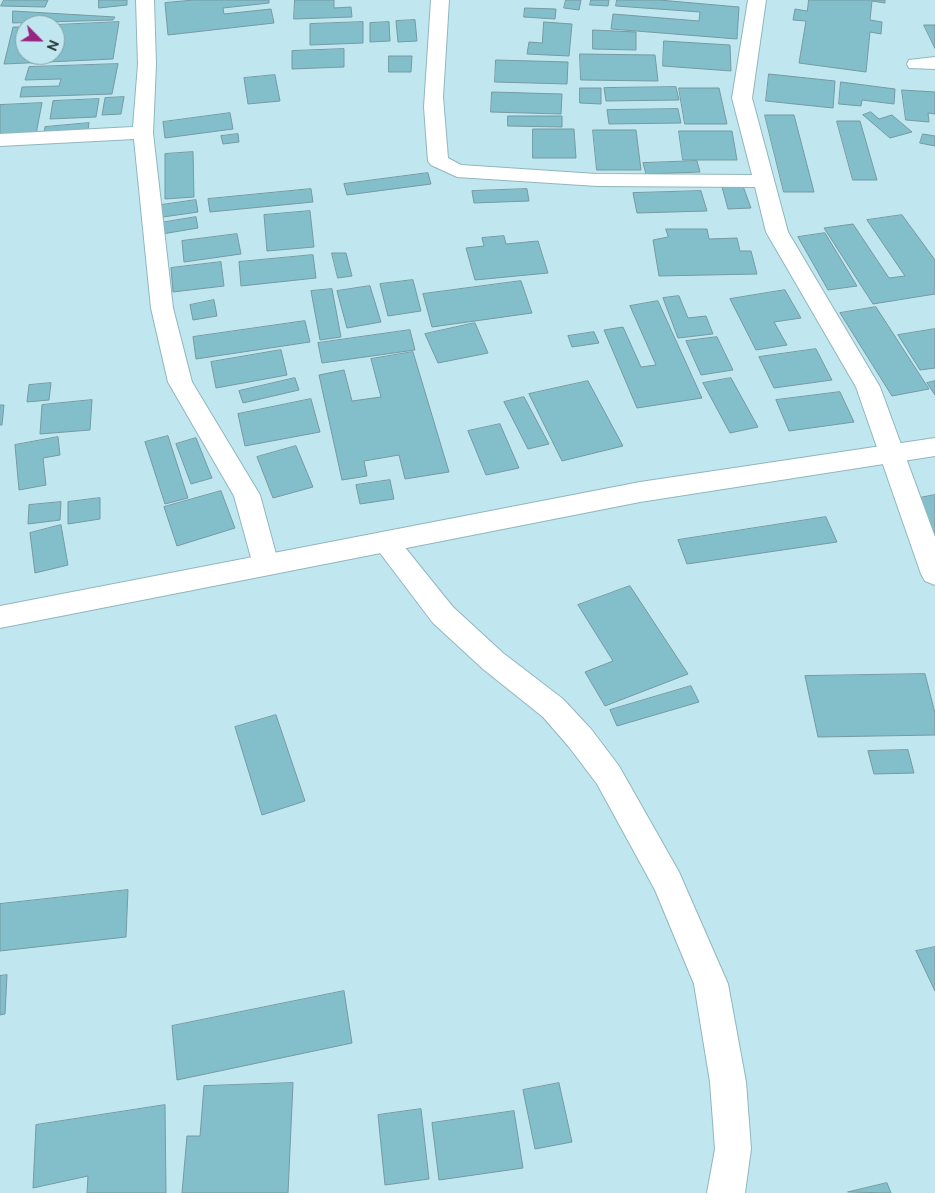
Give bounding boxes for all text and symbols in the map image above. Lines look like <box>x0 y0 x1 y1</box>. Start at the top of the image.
north arrow <box>15 15 65 65</box>
text: N <box>43 38 62 53</box>

